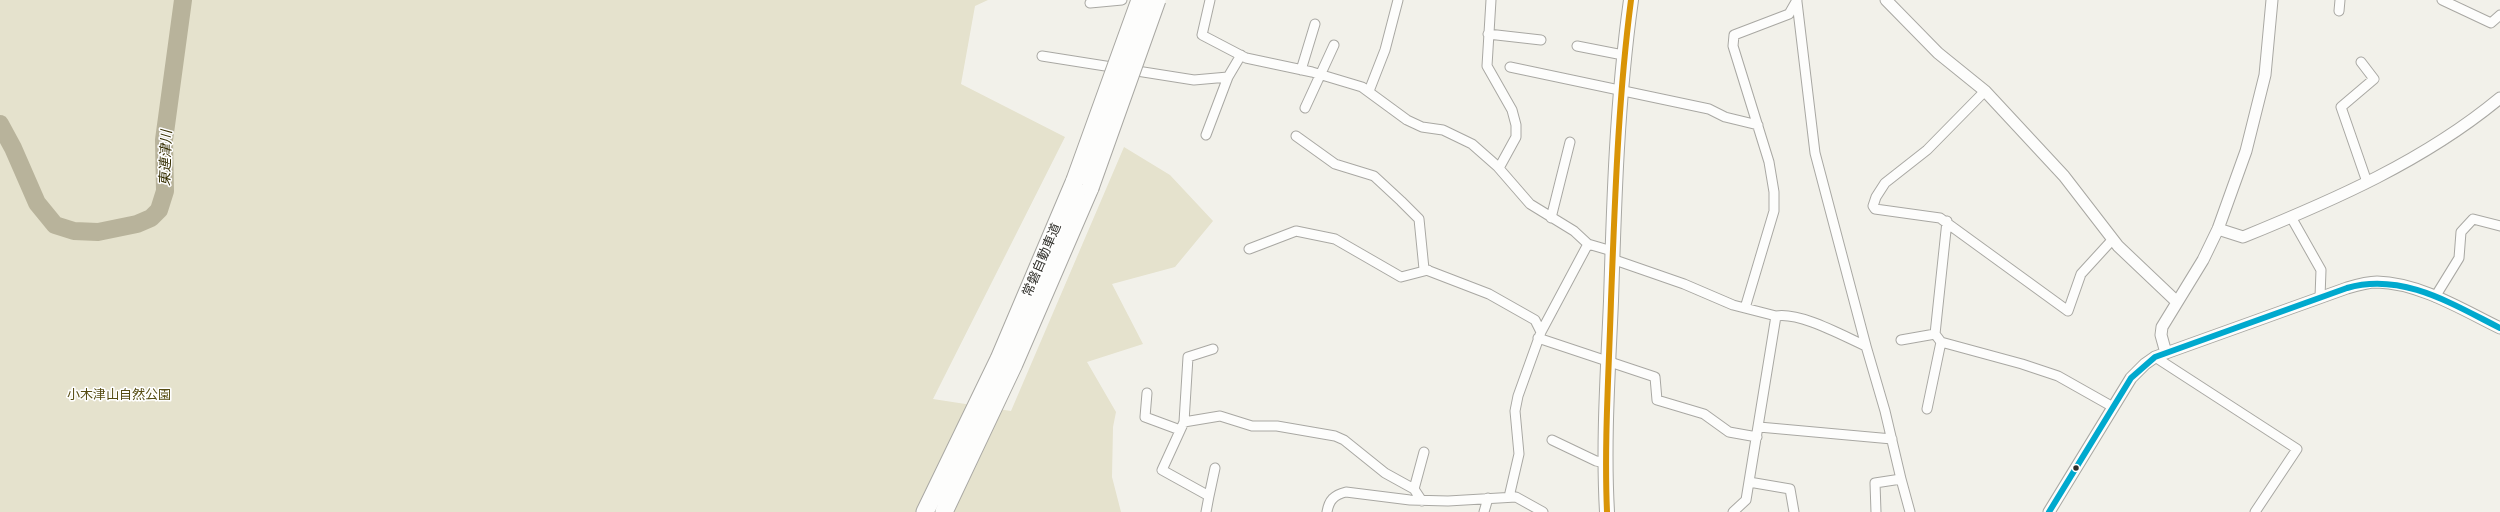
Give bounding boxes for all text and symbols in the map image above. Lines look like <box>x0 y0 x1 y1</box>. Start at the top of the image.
water label: 東連津川 <box>157 130 175 186</box>
street label: 常磐自動車道 <box>1020 221 1064 299</box>
park label: 小木津山自然公園 <box>67 387 171 403</box>
unlabelled marker <box>2071 463 2081 473</box>

